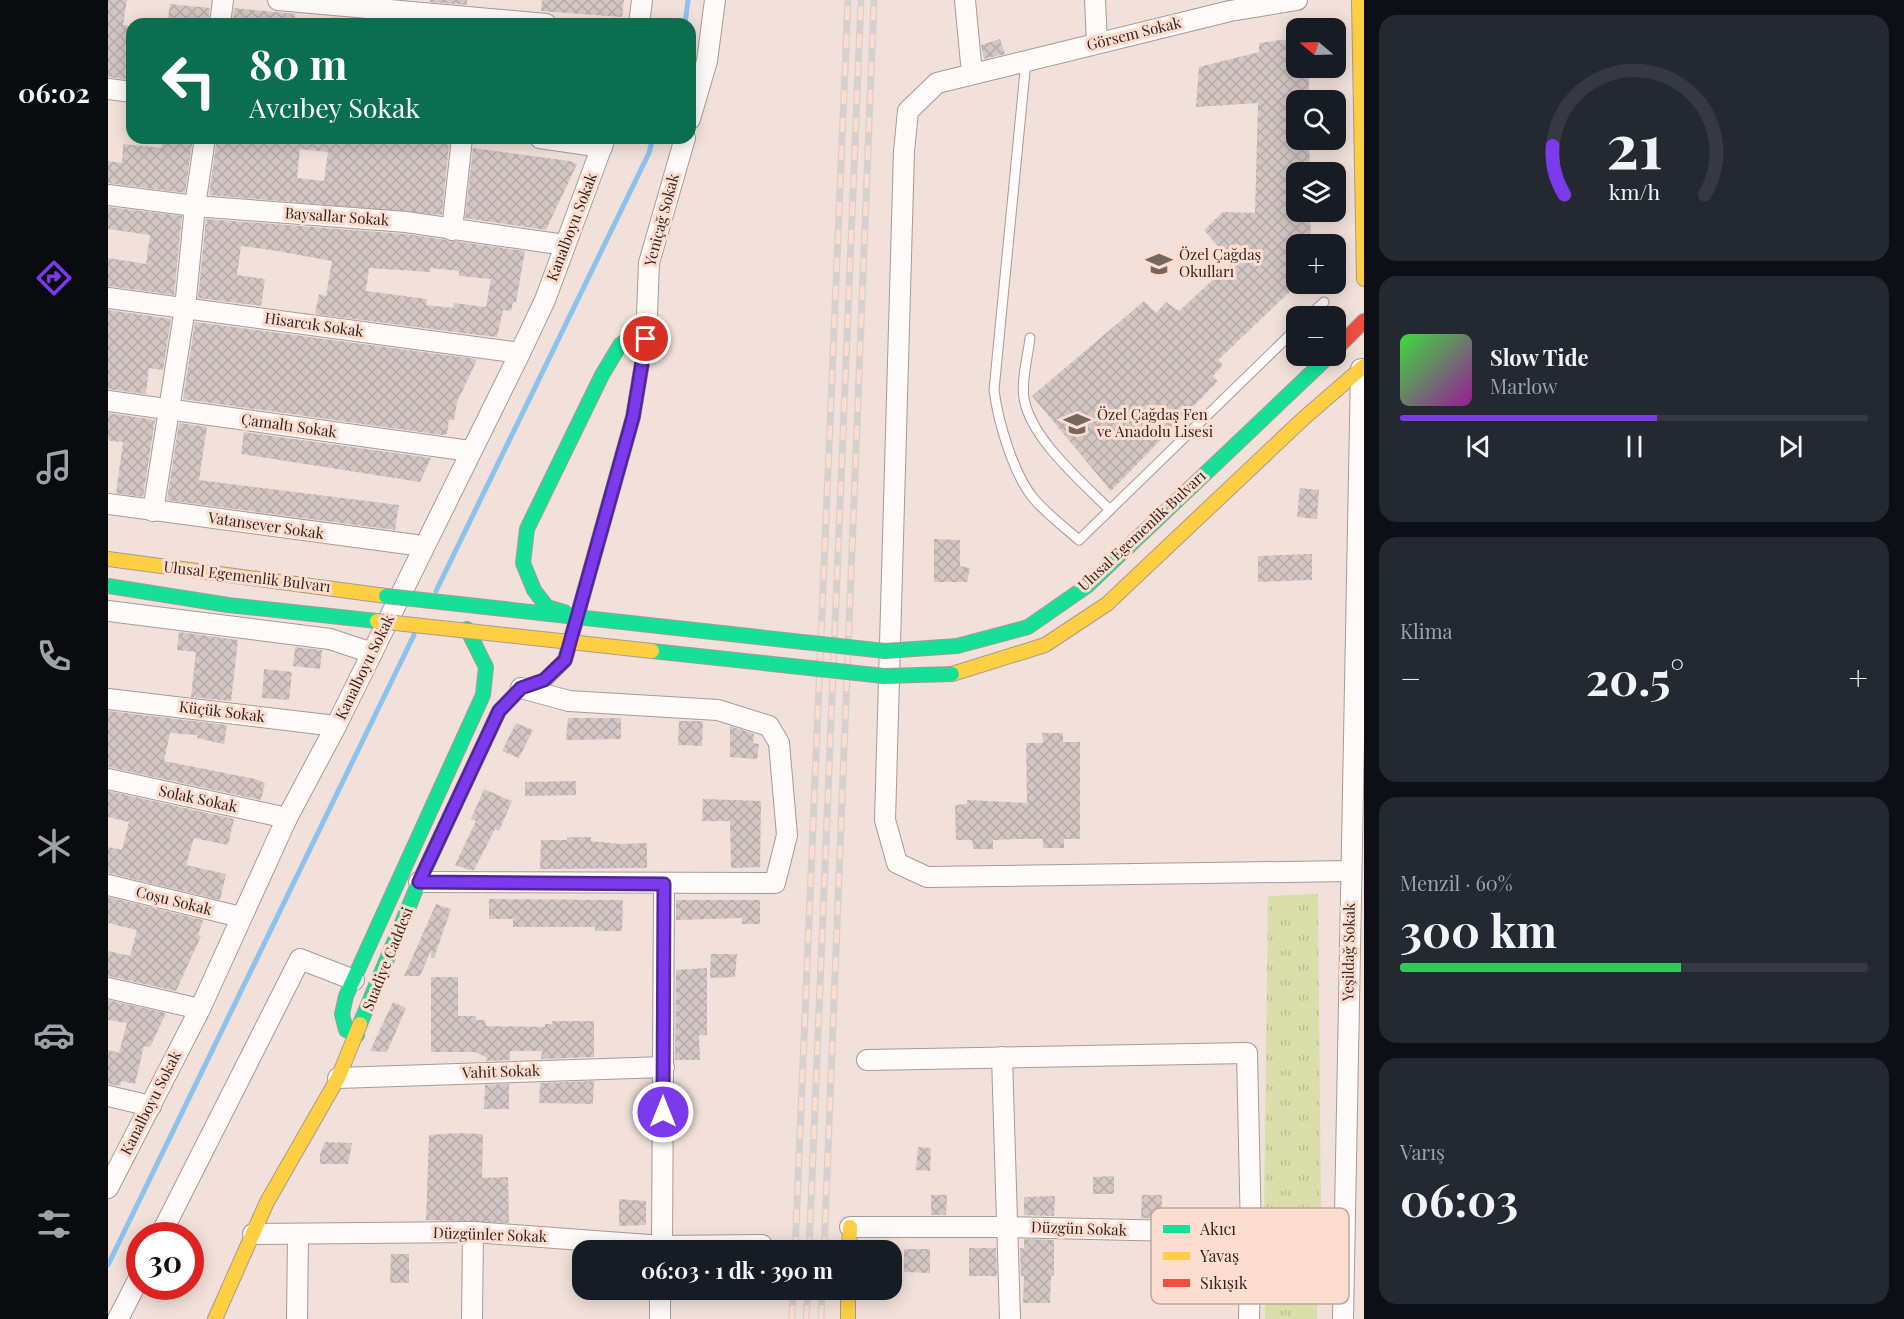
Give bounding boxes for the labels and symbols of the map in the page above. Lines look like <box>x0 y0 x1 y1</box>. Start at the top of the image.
street label: Görsem Sokak <box>1084 11 1184 54</box>
north arrow <box>1286 18 1346 78</box>
street label: Kanalboyu Sokak <box>541 169 601 284</box>
street label: Yeniçağ Sokak <box>639 170 683 269</box>
street label: Baysallar Sokak <box>284 202 391 230</box>
place label: Özel Çağdaş Okulları <box>1179 244 1261 281</box>
school or university icon: Özel Çağdaş Okulları <box>1144 249 1174 279</box>
street label: Hisarcık Sokak <box>263 307 366 341</box>
pin <box>620 313 671 364</box>
place label: Özel Çağdaş Fen ve Anadolu Lisesi <box>1096 404 1214 441</box>
street label: Çamaltı Sokak <box>240 408 339 442</box>
school or university icon: Özel Çağdaş Fen ve Anadolu Lisesi <box>1062 409 1092 439</box>
street label: Ulusal Egemenlik Bulvarı <box>1073 465 1210 595</box>
street label: Vatansever Sokak <box>206 507 326 543</box>
street label: Ulusal Egemenlik Bulvarı <box>162 556 332 596</box>
street label: Kanalboyu Sokak <box>330 610 399 722</box>
street label: Küçük Sokak <box>178 696 267 726</box>
street label: Solak Sokak <box>157 780 240 816</box>
street label: Coşu Sokak <box>134 881 215 919</box>
street label: Yeşildağ Sokak <box>1337 902 1359 1002</box>
street label: Suadiye Caddesi <box>357 903 417 1013</box>
street label: Kanalboyu Sokak <box>115 1046 185 1158</box>
street label: Vahit Sokak <box>461 1060 541 1082</box>
position arrow <box>631 1080 695 1144</box>
legend <box>1151 1208 1349 1304</box>
street label: Düzgün Sokak <box>1031 1216 1128 1240</box>
text: Akıcı <box>1199 1218 1236 1239</box>
speed limit sign: 30 <box>126 1222 204 1300</box>
street label: Düzgünler Sokak <box>433 1222 548 1246</box>
text: Yavaş <box>1199 1245 1239 1266</box>
text: Sıkışık <box>1200 1272 1248 1293</box>

